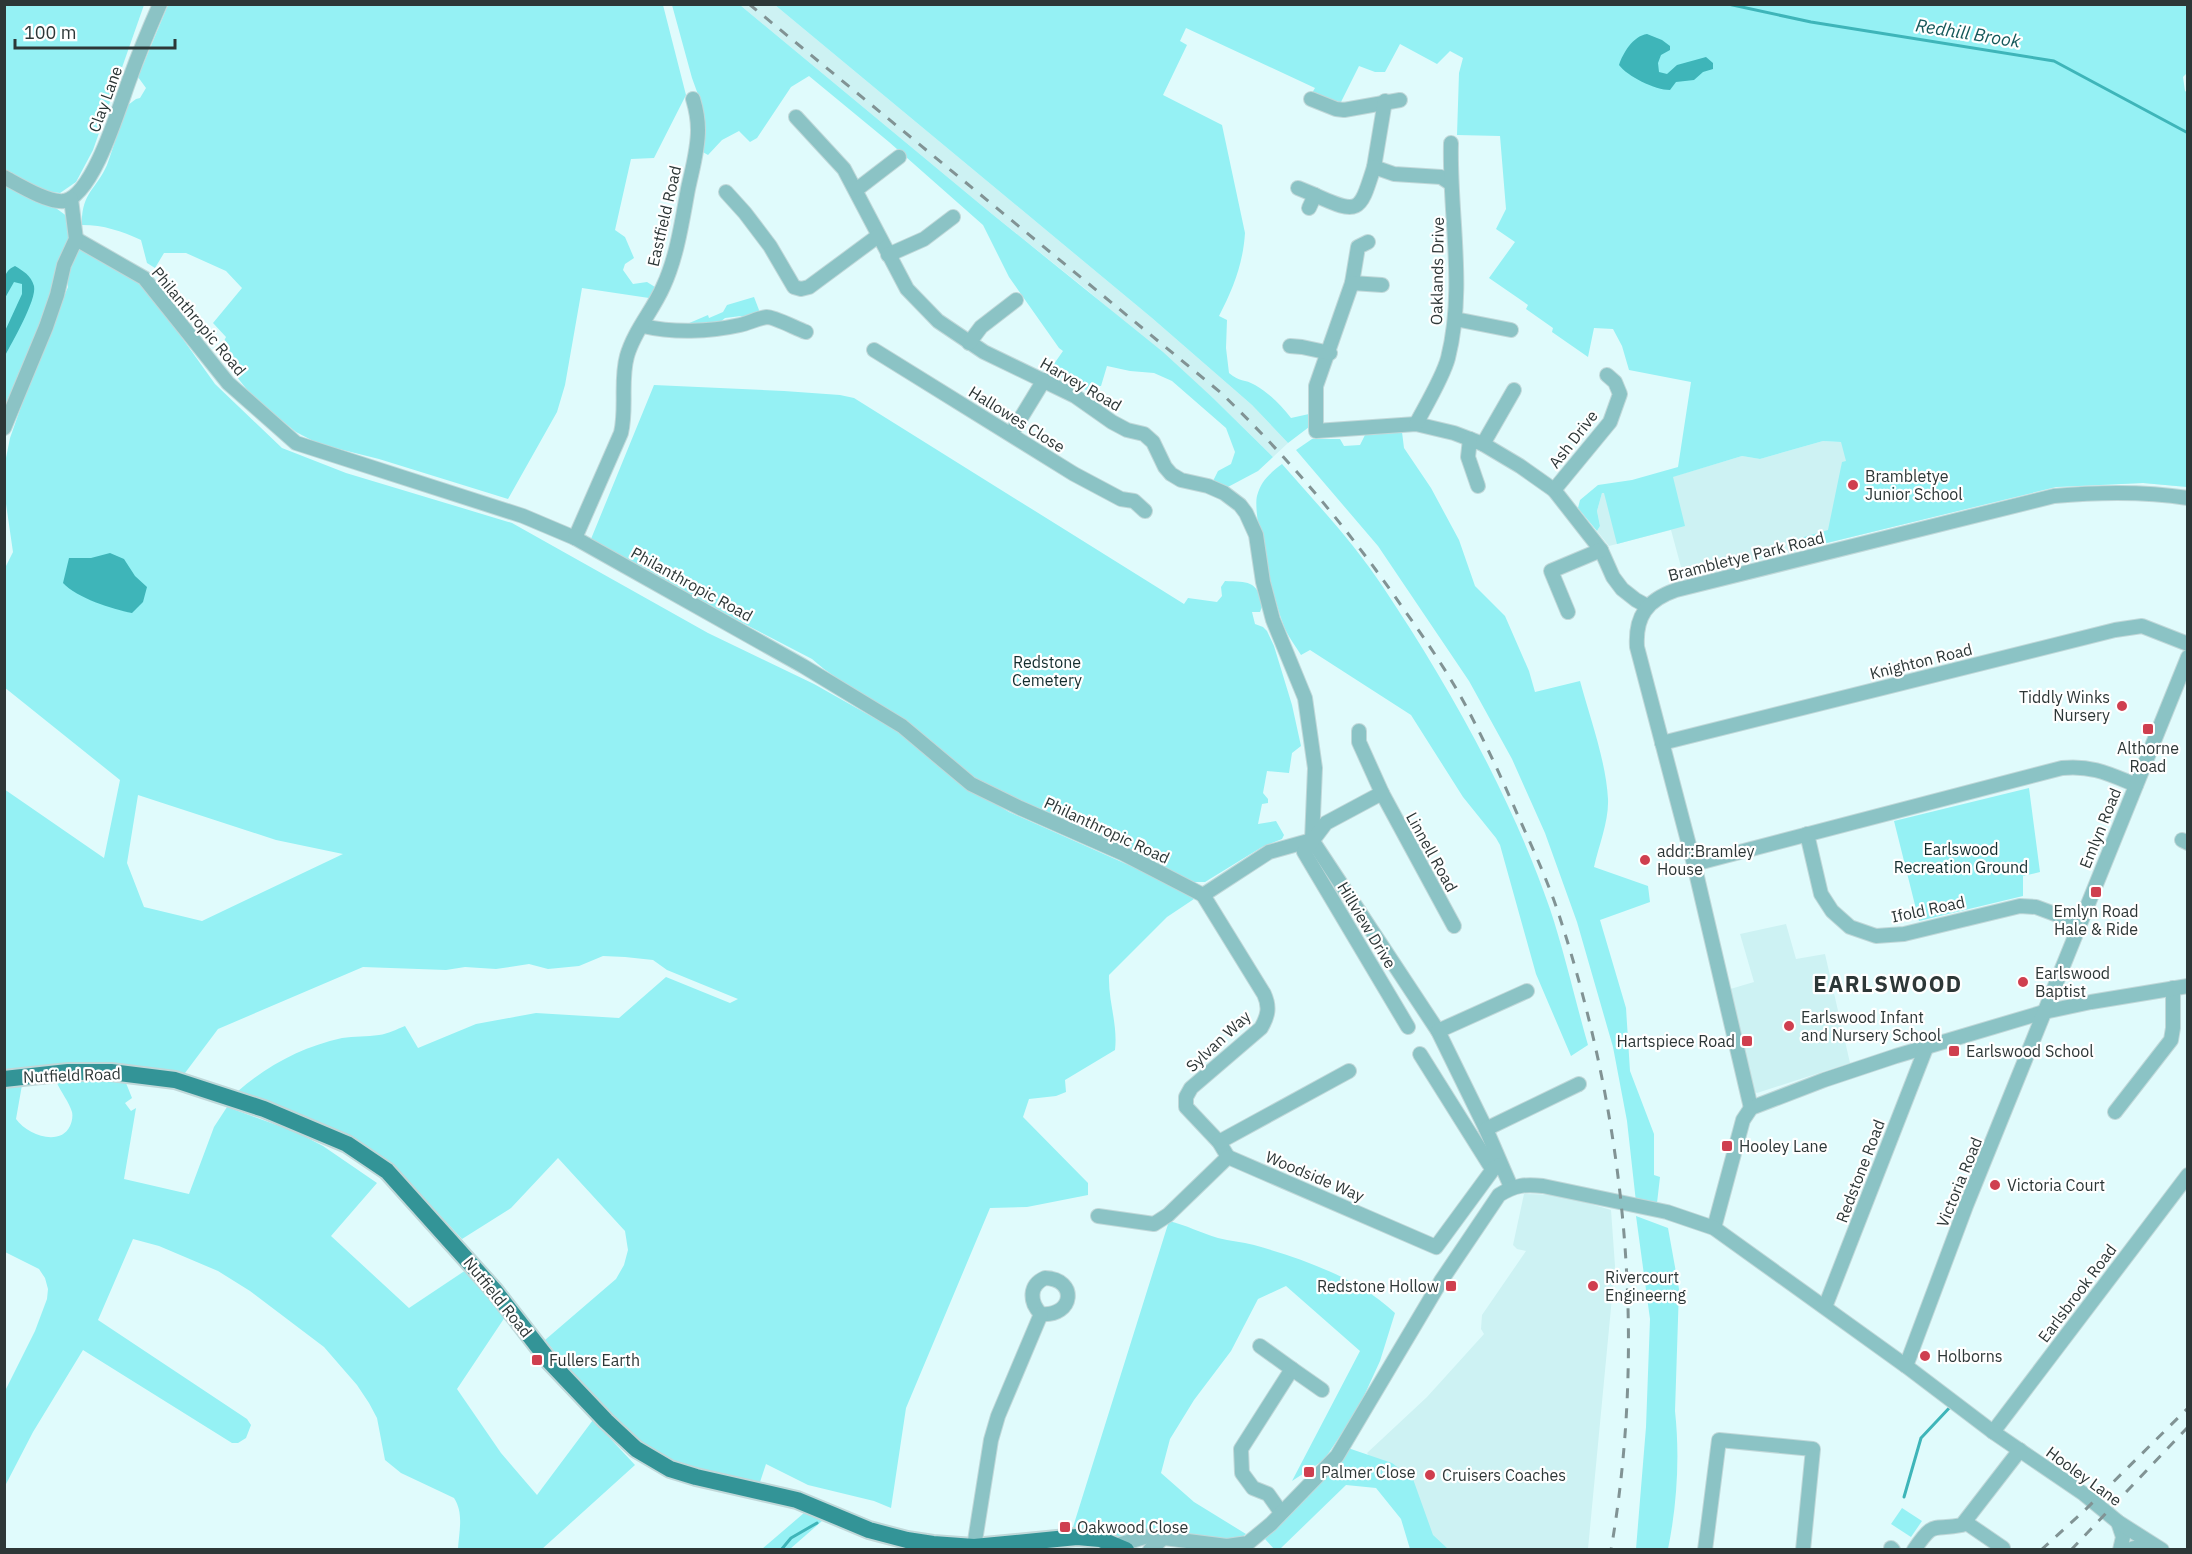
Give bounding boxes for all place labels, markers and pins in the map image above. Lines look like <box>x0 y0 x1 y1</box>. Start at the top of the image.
place label: Brambletye Junior School <box>1865 466 1963 504</box>
marker: Brambletye Junior School <box>1846 478 1860 492</box>
place label: Tiddly Winks Nursery <box>2019 687 2110 725</box>
marker: Tiddly Winks Nursery <box>2115 699 2129 713</box>
marker: Althorne Road <box>2141 722 2155 736</box>
place label: Althorne Road <box>2117 738 2179 776</box>
place label: addr:Bramley House <box>1657 841 1754 879</box>
marker: addr:Bramley House <box>1638 853 1652 867</box>
marker: Emlyn Road Hale & Ride <box>2089 885 2103 899</box>
place label: Emlyn Road Hale & Ride <box>2053 901 2139 939</box>
place label: Earlswood Baptist <box>2035 963 2110 1001</box>
marker: Earlswood Baptist <box>2016 975 2030 989</box>
place label: Earlswood Infant and Nursery School <box>1801 1007 1941 1045</box>
marker: Earlswood Infant and Nursery School <box>1782 1019 1796 1033</box>
place label: Hartspiece Road <box>1616 1031 1735 1051</box>
marker: Hartspiece Road <box>1740 1034 1754 1048</box>
place label: Earlswood School <box>1966 1041 2094 1061</box>
marker: Earlswood School <box>1947 1044 1961 1058</box>
place label: Hooley Lane <box>1739 1136 1828 1156</box>
marker: Hooley Lane <box>1720 1139 1734 1153</box>
place label: Victoria Court <box>2007 1175 2105 1195</box>
marker: Victoria Court <box>1988 1178 2002 1192</box>
place label: Rivercourt Engineerng <box>1605 1267 1686 1305</box>
place label: Redstone Hollow <box>1317 1276 1439 1296</box>
marker: Redstone Hollow <box>1444 1279 1458 1293</box>
marker: Rivercourt Engineerng <box>1586 1279 1600 1293</box>
place label: Holborns <box>1937 1346 2003 1366</box>
marker: Holborns <box>1918 1349 1932 1363</box>
place label: Fullers Earth <box>549 1350 640 1370</box>
marker: Fullers Earth <box>530 1353 544 1367</box>
place label: Palmer Close <box>1321 1462 1416 1482</box>
marker: Palmer Close <box>1302 1465 1316 1479</box>
place label: Cruisers Coaches <box>1442 1465 1566 1485</box>
marker: Cruisers Coaches <box>1423 1468 1437 1482</box>
place label: Oakwood Close <box>1077 1517 1189 1537</box>
marker: Oakwood Close <box>1058 1520 1072 1534</box>

